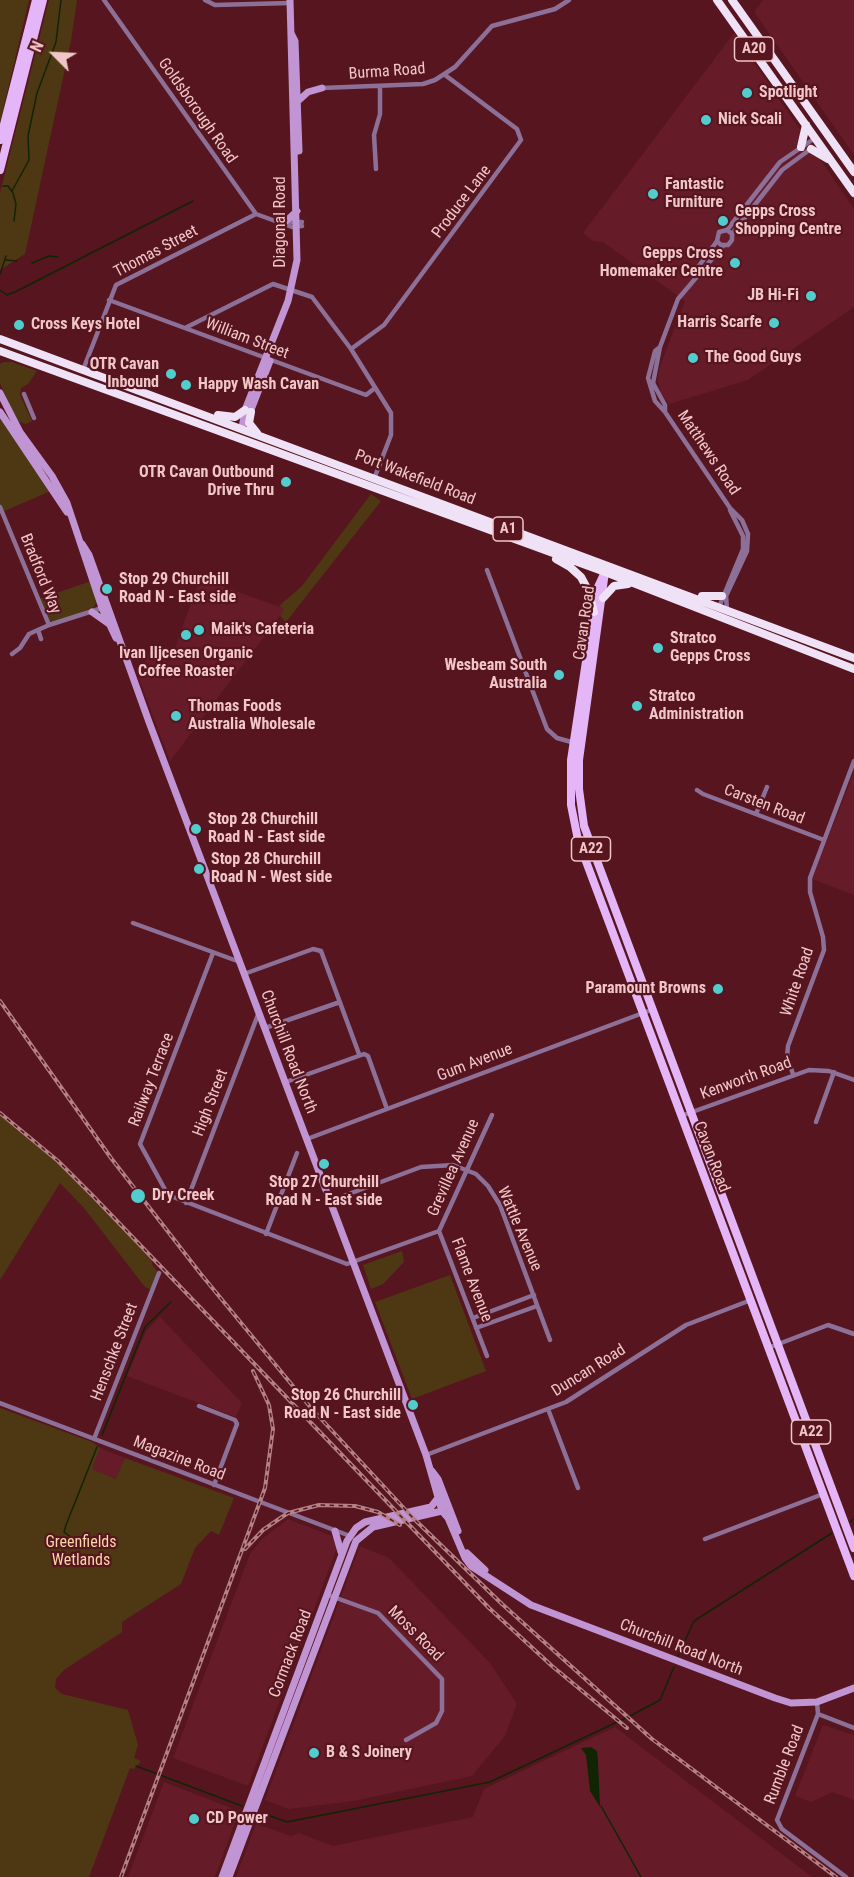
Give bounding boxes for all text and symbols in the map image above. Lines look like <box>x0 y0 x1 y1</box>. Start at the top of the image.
north arrow <box>24 24 84 84</box>
road number: A20 <box>734 37 774 61</box>
text: N <box>26 38 48 55</box>
street label: Goldsborough Road <box>154 55 240 167</box>
street label: Burma Road <box>348 60 426 84</box>
place label: Spotlight <box>759 83 817 103</box>
marker: Spotlight <box>740 86 754 100</box>
place label: Nick Scali <box>718 110 782 130</box>
marker: Nick Scali <box>699 113 713 127</box>
street label: Produce Lane <box>428 162 496 242</box>
place label: Fantastic Furniture <box>665 175 724 213</box>
street label: Diagonal Road <box>271 176 291 268</box>
marker: Fantastic Furniture <box>646 187 660 201</box>
place label: Gepps Cross Shopping Centre <box>735 202 841 240</box>
marker: Gepps Cross Shopping Centre <box>716 214 730 228</box>
street label: Thomas Street <box>111 222 201 282</box>
place label: Gepps Cross Homemaker Centre <box>600 244 723 282</box>
marker: Gepps Cross Homemaker Centre <box>728 256 742 270</box>
place label: JB Hi-Fi <box>747 286 799 306</box>
marker: JB Hi-Fi <box>804 289 818 303</box>
place label: Harris Scarfe <box>677 313 762 333</box>
street label: William Street <box>203 314 291 364</box>
place label: Cross Keys Hotel <box>31 315 140 335</box>
marker: Harris Scarfe <box>767 316 781 330</box>
marker: Cross Keys Hotel <box>12 318 26 332</box>
place label: The Good Guys <box>705 348 801 368</box>
marker: The Good Guys <box>686 351 700 365</box>
place label: OTR Cavan Inbound <box>90 355 159 393</box>
marker: OTR Cavan Inbound <box>164 367 178 381</box>
place label: Happy Wash Cavan <box>198 375 319 395</box>
marker: Happy Wash Cavan <box>179 378 193 392</box>
street label: Matthews Road <box>673 407 743 499</box>
street label: Port Wakefield Road <box>352 446 478 510</box>
place label: OTR Cavan Outbound Drive Thru <box>139 463 274 501</box>
marker: OTR Cavan Outbound Drive Thru <box>279 475 293 489</box>
road number: A1 <box>493 517 523 541</box>
street label: Bradford Way <box>15 531 65 617</box>
place label: Stop 29 Churchill Road N - East side <box>119 570 236 608</box>
marker: Stop 29 Churchill Road N - East side <box>100 582 114 596</box>
street label: Cavan Road <box>570 585 600 661</box>
place label: Maik's Cafeteria <box>211 620 314 640</box>
marker: Maik's Cafeteria <box>192 623 206 637</box>
marker: Ivan Iljcesen Organic Coffee Roaster <box>179 628 193 642</box>
place label: Stratco Gepps Cross <box>670 629 750 667</box>
marker: Stratco Gepps Cross <box>651 641 665 655</box>
place label: Ivan Iljcesen Organic Coffee Roaster <box>119 644 253 682</box>
place label: Wesbeam South Australia <box>444 656 547 694</box>
marker: Wesbeam South Australia <box>552 668 566 682</box>
place label: Stratco Administration <box>649 687 744 725</box>
place label: Thomas Foods Australia Wholesale <box>188 697 315 735</box>
marker: Stratco Administration <box>630 699 644 713</box>
marker: Thomas Foods Australia Wholesale <box>169 709 183 723</box>
street label: Carsten Road <box>721 781 807 829</box>
place label: Stop 28 Churchill Road N - East side <box>208 810 325 848</box>
marker: Stop 28 Churchill Road N - East side <box>189 822 203 836</box>
road number: A22 <box>572 837 610 861</box>
place label: Stop 28 Churchill Road N - West side <box>211 850 332 888</box>
marker: Stop 28 Churchill Road N - West side <box>192 862 206 876</box>
street label: White Road <box>777 945 819 1019</box>
place label: Paramount Browns <box>585 979 706 999</box>
marker: Paramount Browns <box>711 982 725 996</box>
street label: Churchill Road North <box>256 988 320 1116</box>
street label: Railway Terrace <box>125 1030 179 1130</box>
street label: Gum Avenue <box>435 1040 515 1086</box>
street label: Kenworth Road <box>698 1054 794 1104</box>
street label: High Street <box>189 1067 233 1139</box>
street label: Grevillea Avenue <box>424 1116 484 1220</box>
street label: Cavan Road <box>689 1119 733 1195</box>
marker: Stop 27 Churchill Road N - East side <box>317 1157 331 1171</box>
place label: Stop 27 Churchill Road N - East side <box>265 1173 383 1211</box>
street label: Wattle Avenue <box>493 1184 545 1274</box>
place label: Dry Creek <box>152 1186 215 1206</box>
marker: Dry Creek <box>129 1187 147 1205</box>
street label: Flame Avenue <box>446 1235 496 1325</box>
street label: Henschke Street <box>88 1300 142 1404</box>
street label: Duncan Road <box>549 1341 629 1401</box>
place label: Stop 26 Churchill Road N - East side <box>284 1386 401 1424</box>
marker: Stop 26 Churchill Road N - East side <box>406 1398 420 1412</box>
road number: A22 <box>792 1420 830 1444</box>
street label: Magazine Road <box>130 1433 228 1485</box>
park label: Greenfields Wetlands <box>45 1533 117 1571</box>
street label: Moss Road <box>383 1602 447 1666</box>
street label: Cormack Road <box>266 1608 316 1700</box>
street label: Churchill Road North <box>617 1616 745 1680</box>
street label: Rumble Road <box>761 1723 809 1807</box>
place label: B & S Joinery <box>326 1743 412 1763</box>
marker: B & S Joinery <box>307 1746 321 1760</box>
place label: CD Power <box>206 1809 268 1829</box>
marker: CD Power <box>187 1812 201 1826</box>

